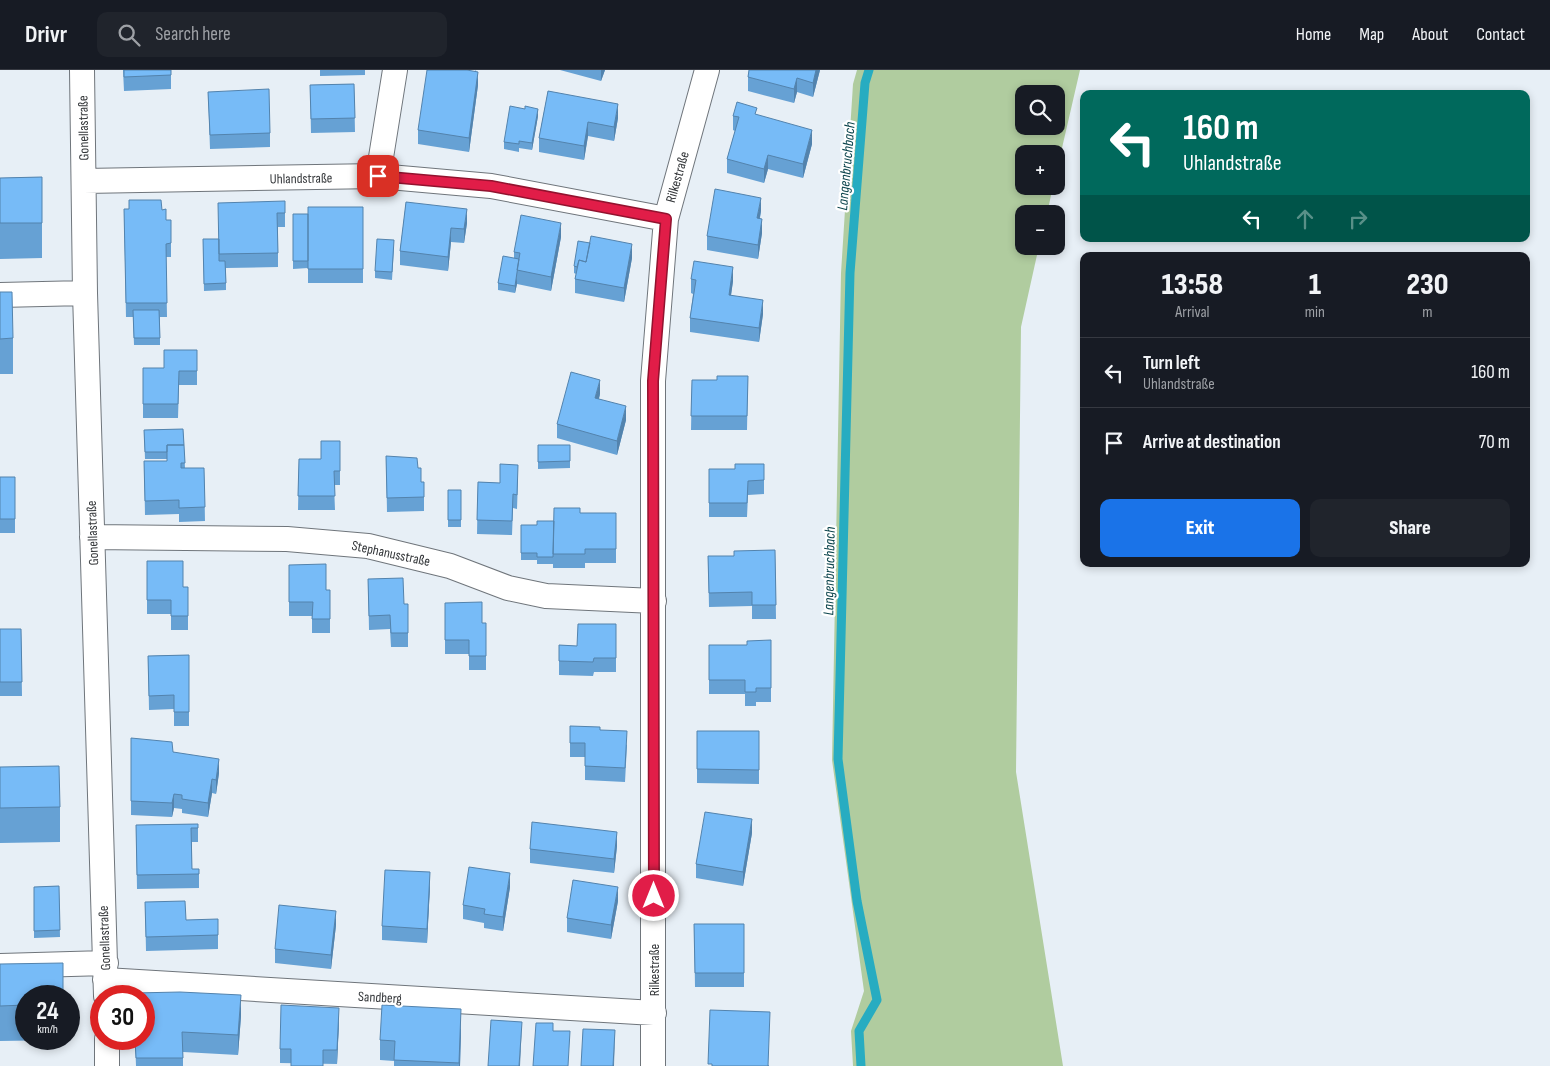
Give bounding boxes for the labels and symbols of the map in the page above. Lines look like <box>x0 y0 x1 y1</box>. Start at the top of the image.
street label: Gonellastraße <box>74 95 93 161</box>
water label: Langenbruchbach <box>833 121 860 211</box>
street label: Rilkestraße <box>662 150 693 205</box>
pin <box>357 155 399 197</box>
street label: Uhlandstraße <box>269 169 333 188</box>
street label: Gonellastraße <box>83 500 102 566</box>
water label: Langenbruchbach <box>819 526 840 616</box>
street label: Stephanusstraße <box>350 537 432 570</box>
position arrow <box>627 869 679 921</box>
street label: Gonellastraße <box>95 905 114 971</box>
street label: Rilkestraße <box>646 944 663 996</box>
speed limit sign: 30 <box>90 985 155 1050</box>
street label: Sandberg <box>358 988 403 1007</box>

